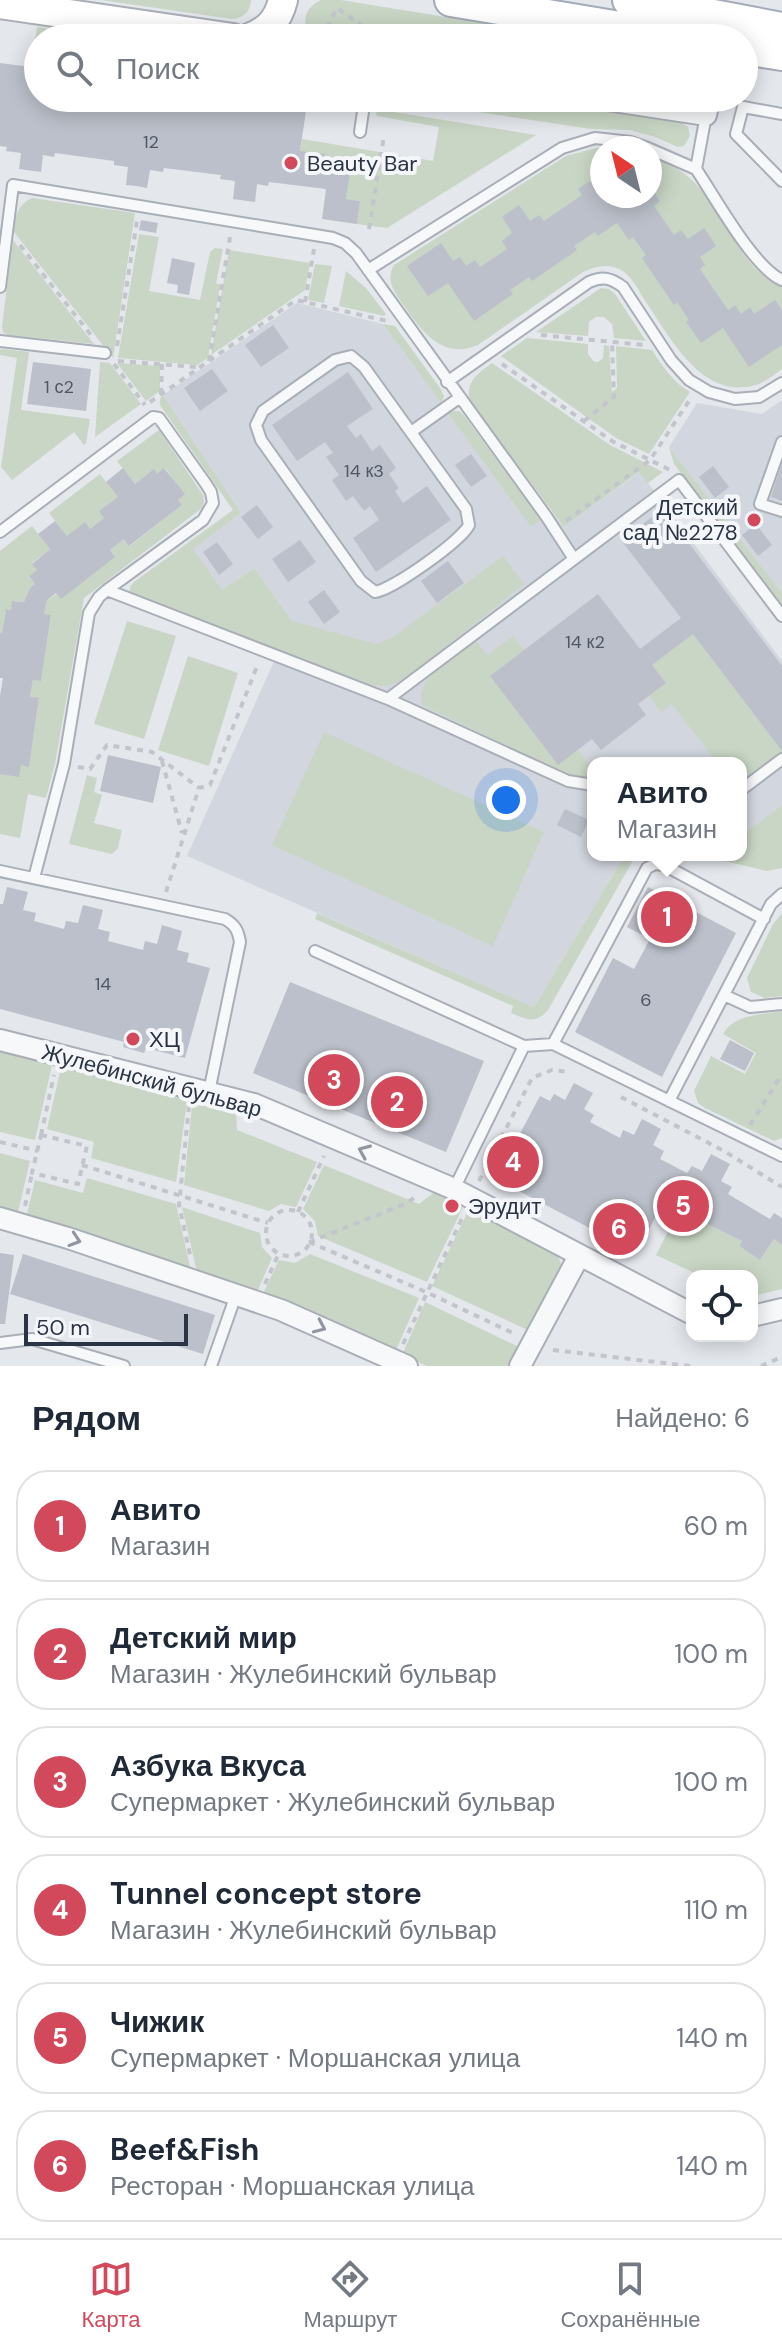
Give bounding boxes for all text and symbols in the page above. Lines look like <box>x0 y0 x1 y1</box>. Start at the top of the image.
search box <box>24 24 758 112</box>
icon: search <box>52 46 96 90</box>
text: Поиск <box>116 49 199 88</box>
house number: 12 <box>143 130 159 154</box>
north arrow <box>590 136 662 208</box>
place label: Beauty Bar <box>307 149 417 178</box>
marker: Beauty Bar <box>282 154 300 172</box>
house number: 1 с2 <box>44 375 74 399</box>
house number: 14 к3 <box>344 459 384 483</box>
place label: Детский сад №2278 <box>623 493 738 547</box>
marker: Детский сад №2278 <box>745 511 763 529</box>
house number: 14 к2 <box>565 630 605 654</box>
popup <box>587 757 747 861</box>
text: Авито <box>617 773 708 812</box>
your location <box>486 780 526 820</box>
text: Магазин <box>617 812 717 846</box>
pin: 1 <box>641 887 693 947</box>
house number: 14 <box>95 972 111 996</box>
house number: 6 <box>640 988 652 1012</box>
place label: ХЦ <box>149 1025 180 1054</box>
marker: ХЦ <box>124 1030 142 1048</box>
street label: Жулебинский бульвар <box>39 1037 265 1124</box>
pin: 3 <box>308 1050 360 1110</box>
pin: 2 <box>371 1072 423 1132</box>
pin: 4 <box>487 1132 539 1192</box>
one-way arrow <box>358 1145 373 1161</box>
pin: 5 <box>657 1176 709 1236</box>
place label: Эрудит <box>468 1192 541 1221</box>
marker: Эрудит <box>443 1197 461 1215</box>
pin: 6 <box>593 1199 645 1259</box>
one-way arrow <box>67 1231 81 1247</box>
map controls <box>686 1270 758 1342</box>
button: locate <box>686 1270 758 1342</box>
scale bar <box>24 1310 188 1346</box>
text: 50 m <box>36 1313 90 1342</box>
one-way arrow <box>311 1317 326 1333</box>
text: Рядом <box>32 1396 141 1441</box>
text: Найдено: 6 <box>615 1401 750 1435</box>
text: Авито <box>110 1490 201 1529</box>
text: 1 <box>55 1509 65 1543</box>
text: 60 m <box>684 1509 748 1543</box>
text: Магазин <box>110 1529 210 1563</box>
text: Детский мир <box>110 1618 297 1657</box>
text: 2 <box>52 1637 68 1671</box>
text: 100 m <box>674 1637 748 1671</box>
text: Магазин · Жулебинский бульвар <box>110 1657 497 1691</box>
text: Азбука Вкуса <box>110 1746 306 1785</box>
text: 3 <box>52 1765 68 1799</box>
text: 100 m <box>674 1765 748 1799</box>
text: Супермаркет · Жулебинский бульвар <box>110 1785 555 1819</box>
text: Tunnel concept store <box>110 1874 422 1913</box>
text: 4 <box>52 1893 68 1927</box>
text: 110 m <box>684 1893 748 1927</box>
text: Магазин · Жулебинский бульвар <box>110 1913 497 1947</box>
text: Чижик <box>110 2002 204 2041</box>
text: 5 <box>52 2021 68 2055</box>
text: 140 m <box>676 2021 748 2055</box>
text: Супермаркет · Моршанская улица <box>110 2041 520 2075</box>
text: Beef&Fish <box>110 2130 259 2169</box>
text: 6 <box>52 2149 68 2183</box>
text: 140 m <box>676 2149 748 2183</box>
text: Ресторан · Моршанская улица <box>110 2169 474 2203</box>
tab: Карта <box>82 2257 140 2334</box>
tab: Маршрут <box>304 2257 397 2334</box>
tab: Сохранённые <box>560 2257 700 2334</box>

